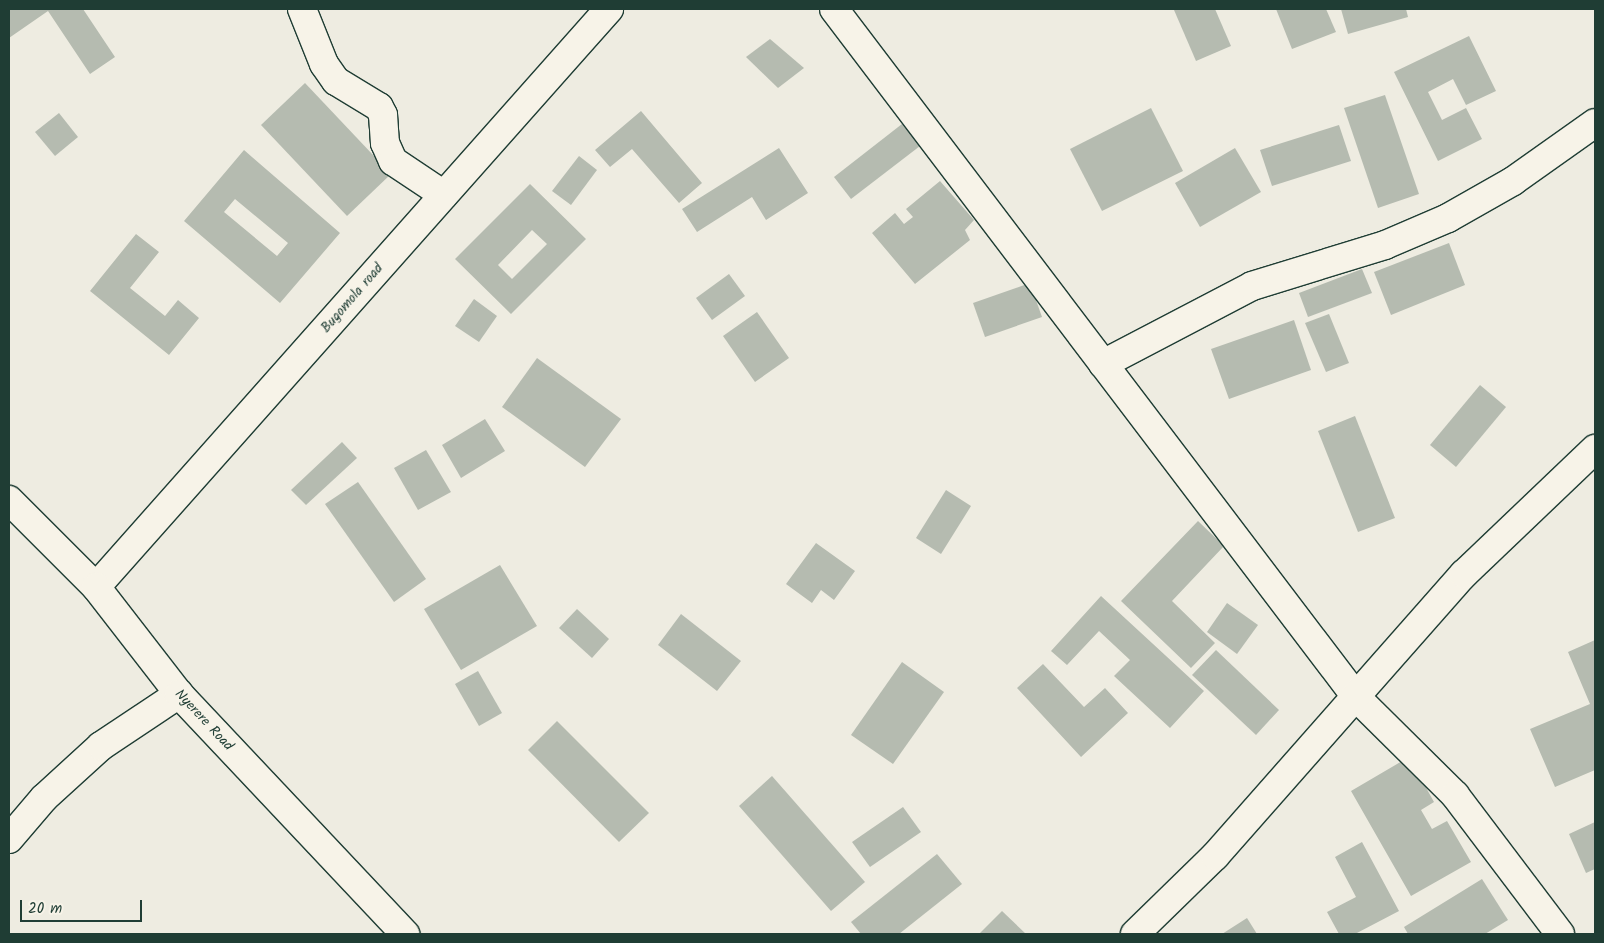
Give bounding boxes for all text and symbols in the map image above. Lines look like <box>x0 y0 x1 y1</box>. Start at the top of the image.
street label: Bugomola road <box>317 260 387 336</box>
street label: Nyerere Road <box>171 686 237 754</box>
scale bar <box>22 890 145 922</box>
text: 20 m <box>28 897 62 921</box>

